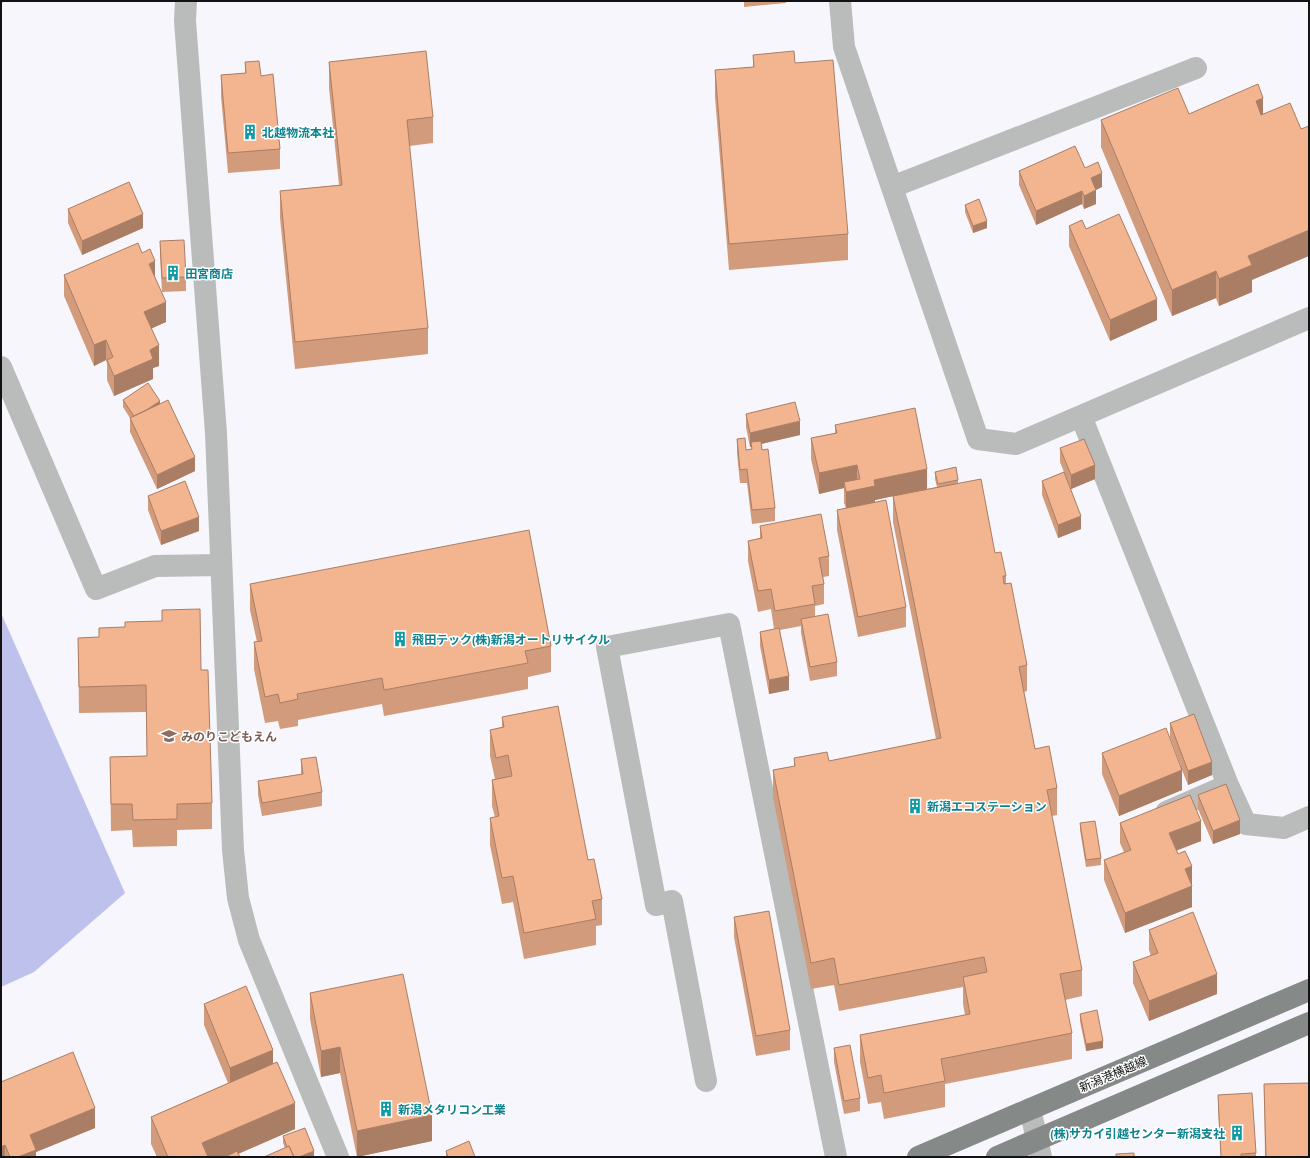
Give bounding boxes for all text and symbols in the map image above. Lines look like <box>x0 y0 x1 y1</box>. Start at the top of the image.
building icon: 北越物流本社 <box>241 123 259 141</box>
place label: 北越物流本社 <box>262 125 334 140</box>
building icon: 田宮商店 <box>164 264 182 282</box>
place label: 田宮商店 <box>185 266 233 281</box>
building icon: 飛田テック(株)新潟オートリサイクル <box>391 630 409 648</box>
place label: 飛田テック(株)新潟オートリサイクル <box>412 632 610 647</box>
school or university icon: みのりこどもえん <box>160 727 178 745</box>
place label: みのりこどもえん <box>181 729 277 744</box>
building icon: 新潟エコステーション <box>906 797 924 815</box>
place label: 新潟エコステーション <box>927 799 1047 814</box>
street label: 新潟港横越線 <box>1077 1053 1149 1095</box>
building icon: 新潟メタリコン工業 <box>377 1100 395 1118</box>
place label: 新潟メタリコン工業 <box>398 1102 506 1117</box>
building icon: (株)サカイ引越センター新潟支社 <box>1228 1124 1246 1142</box>
place label: (株)サカイ引越センター新潟支社 <box>1050 1126 1225 1141</box>

